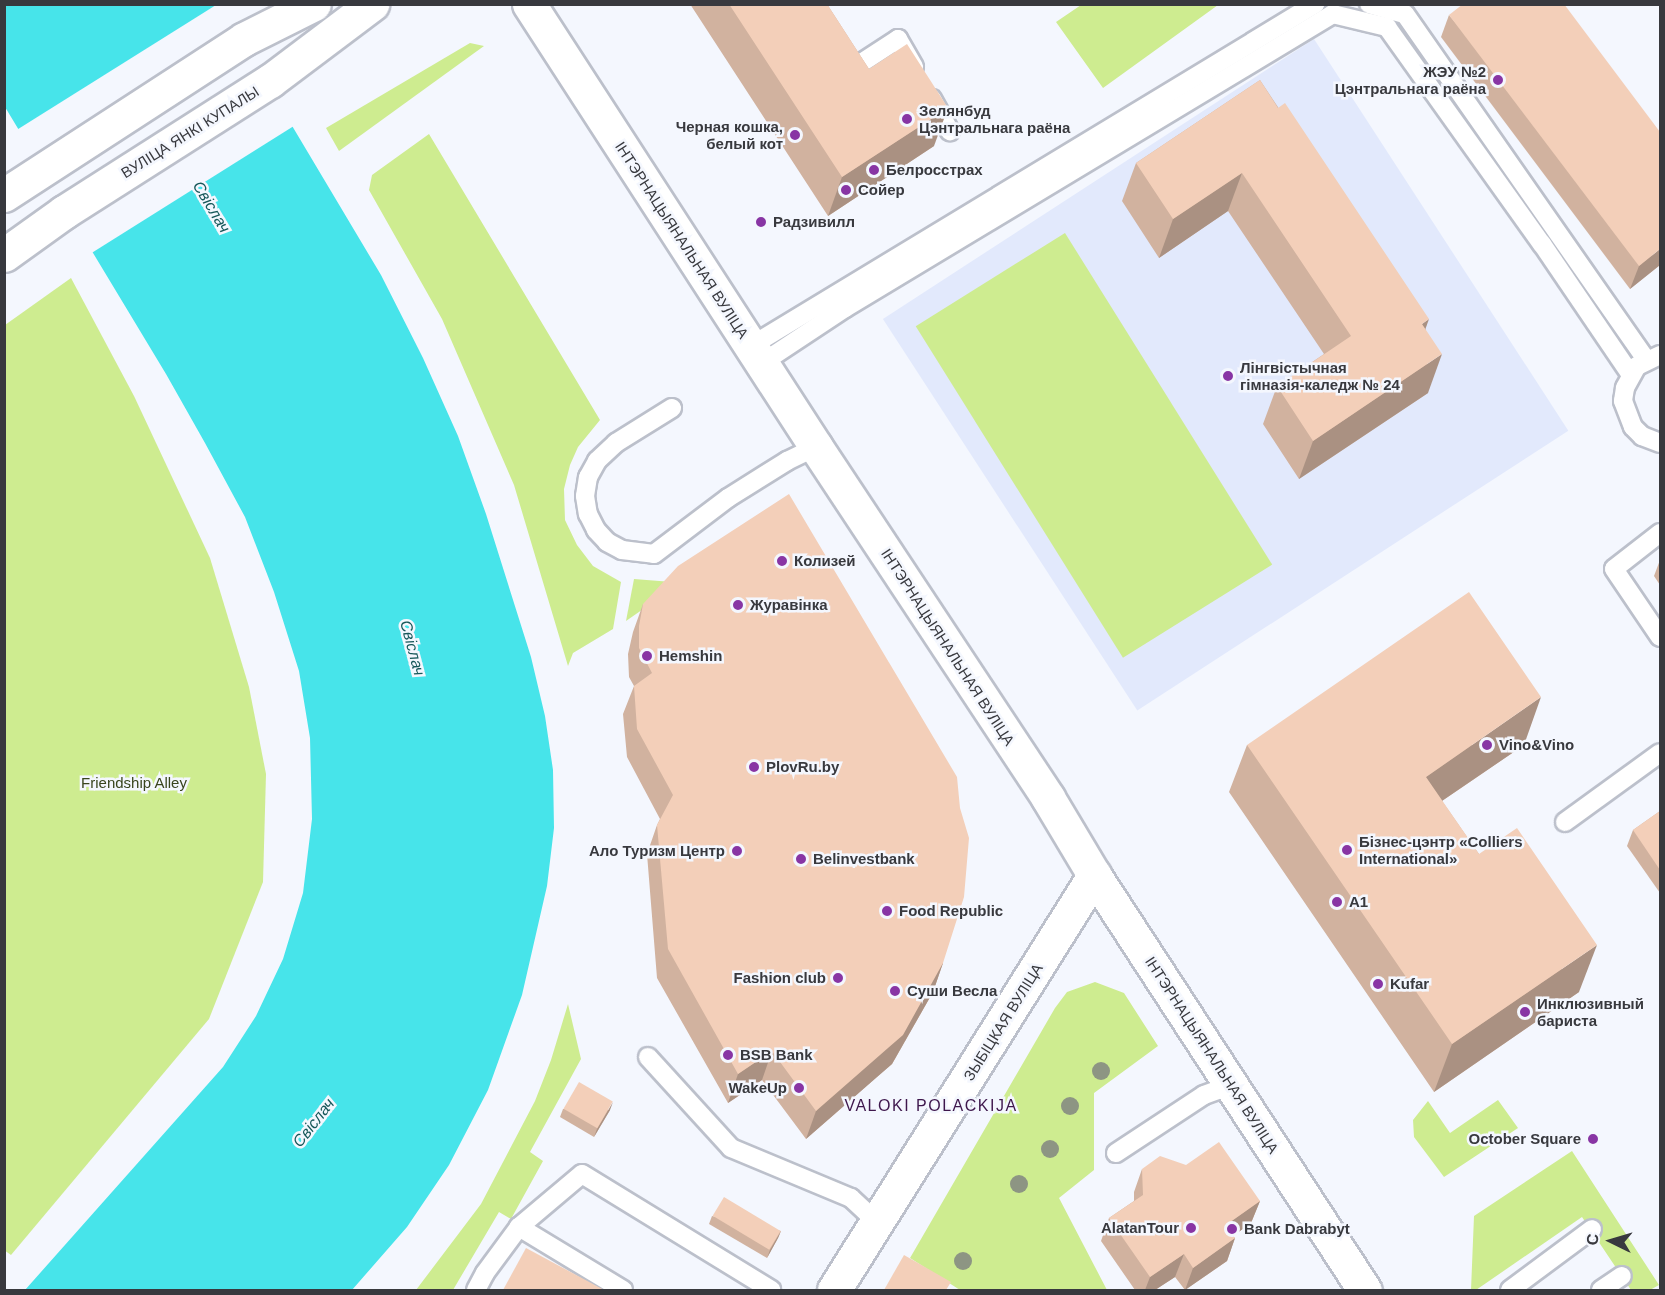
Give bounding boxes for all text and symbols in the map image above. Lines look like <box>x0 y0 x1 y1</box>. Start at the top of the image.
place label: ЖЭУ №2 Цэнтральнага раёна <box>1335 62 1486 97</box>
marker: ЖЭУ №2 Цэнтральнага раёна <box>1491 73 1505 87</box>
street label: ВУЛІЦА ЯНКІ КУПАЛЫ <box>118 82 262 182</box>
place label: Зелянбуд Цэнтральнага раёна <box>919 101 1070 136</box>
marker: Зелянбуд Цэнтральнага раёна <box>900 112 914 126</box>
place label: Черная кошка, белый кот <box>676 117 783 152</box>
marker: Черная кошка, белый кот <box>788 128 802 142</box>
street label: ІНТЭРНАЦЫЯНАЛЬНАЯ ВУЛІЦА <box>611 138 753 342</box>
place label: Белросстрах <box>886 161 983 179</box>
marker: Белросстрах <box>867 163 881 177</box>
water label: Свіслач <box>188 178 234 236</box>
place label: Сойер <box>858 181 905 199</box>
marker: Сойер <box>839 183 853 197</box>
place label: Радзивилл <box>773 213 855 231</box>
marker: Радзивилл <box>754 215 768 229</box>
place label: Лінгвістычная гімназія-каледж № 24 <box>1240 358 1400 393</box>
marker: Лінгвістычная гімназія-каледж № 24 <box>1221 369 1235 383</box>
street label: ІНТЭРНАЦЫЯНАЛЬНАЯ ВУЛІЦА <box>877 545 1019 749</box>
place label: Колизей <box>794 552 856 570</box>
marker: Колизей <box>775 554 789 568</box>
place label: Журавінка <box>750 596 828 614</box>
marker: Журавінка <box>731 598 745 612</box>
water label: Свіслач <box>395 618 429 678</box>
place label: Hemshin <box>659 647 722 665</box>
marker: Hemshin <box>640 649 654 663</box>
place label: Vino&Vino <box>1499 736 1574 754</box>
marker: Vino&Vino <box>1480 738 1494 752</box>
place label: PlovRu.by <box>766 758 839 776</box>
marker: PlovRu.by <box>747 760 761 774</box>
park label: Friendship Alley <box>81 774 187 792</box>
place label: Бізнес-цэнтр «Colliers International» <box>1359 832 1523 867</box>
place label: Ало Туризм Центр <box>589 842 725 860</box>
marker: Бізнес-цэнтр «Colliers International» <box>1340 843 1354 857</box>
marker: Ало Туризм Центр <box>730 844 744 858</box>
place label: Belinvestbank <box>813 850 915 868</box>
marker: Belinvestbank <box>794 852 808 866</box>
place label: A1 <box>1349 893 1368 911</box>
marker: A1 <box>1330 895 1344 909</box>
place label: Food Republic <box>899 902 1003 920</box>
marker: Food Republic <box>880 904 894 918</box>
street label: ІНТЭРНАЦЫЯНАЛЬНАЯ ВУЛІЦА <box>1141 953 1283 1157</box>
street label: ЗЫБІЦКАЯ ВУЛІЦА <box>960 960 1046 1084</box>
place label: Fashion club <box>733 969 826 987</box>
marker: Fashion club <box>831 971 845 985</box>
place label: Kufar <box>1390 975 1429 993</box>
marker: Kufar <box>1371 977 1385 991</box>
place label: Суши Весла <box>907 982 997 1000</box>
marker: Суши Весла <box>888 984 902 998</box>
place label: Инклюзивный бариста <box>1537 994 1644 1029</box>
marker: Инклюзивный бариста <box>1518 1005 1532 1019</box>
place label: BSB Bank <box>740 1046 813 1064</box>
marker: BSB Bank <box>721 1048 735 1062</box>
place label: WakeUp <box>728 1079 787 1097</box>
marker: WakeUp <box>792 1081 806 1095</box>
water label: Свіслач <box>289 1095 339 1151</box>
district label: VALOKI POLACKIJA <box>844 1096 1018 1116</box>
place label: October Square <box>1468 1130 1581 1148</box>
marker: October Square <box>1586 1132 1600 1146</box>
north arrow <box>1581 1211 1641 1271</box>
place label: AlatanTour <box>1101 1219 1179 1237</box>
place label: Bank Dabrabyt <box>1244 1220 1350 1238</box>
marker: AlatanTour <box>1184 1221 1198 1235</box>
marker: Bank Dabrabyt <box>1225 1222 1239 1236</box>
text: С <box>1584 1233 1602 1246</box>

